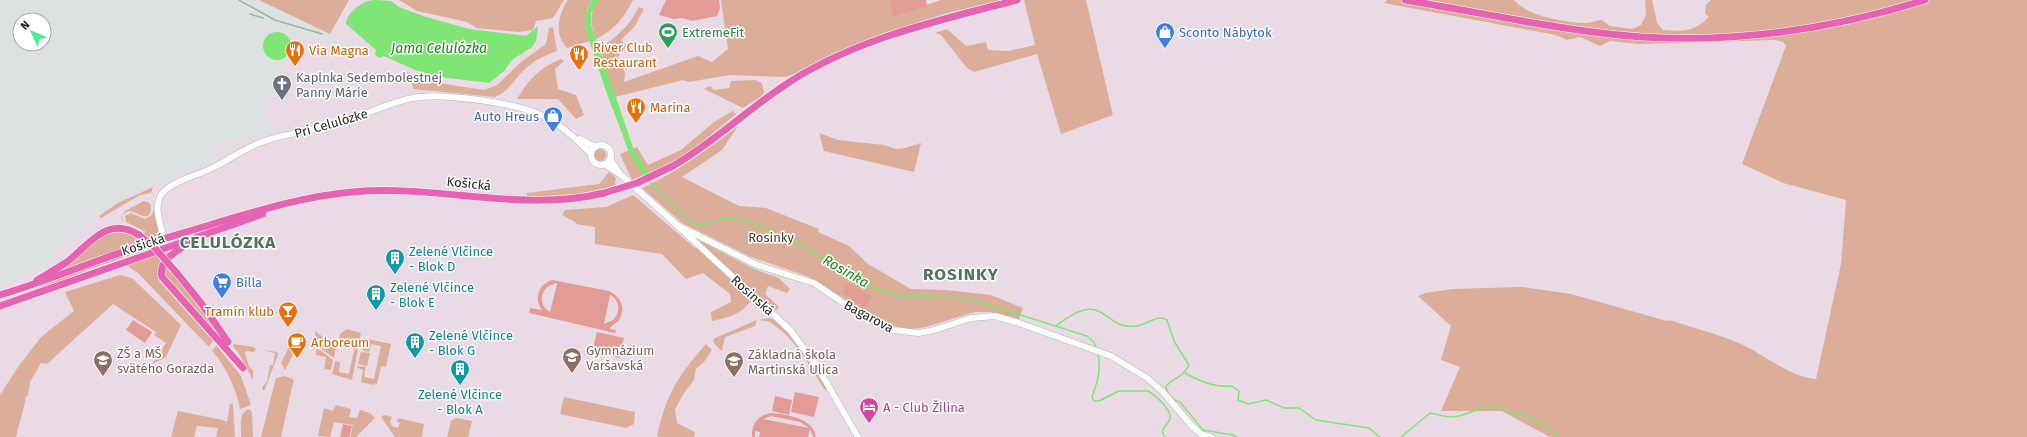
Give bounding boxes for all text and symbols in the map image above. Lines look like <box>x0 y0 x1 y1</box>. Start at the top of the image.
north arrow <box>12 12 52 52</box>
text: N <box>18 18 32 33</box>
sports icon: ExtremeFit <box>657 21 679 49</box>
shop icon: Sconto Nábytok <box>1154 21 1176 49</box>
place label: ExtremeFit <box>682 25 744 40</box>
place label: Sconto Nábytok <box>1179 25 1272 40</box>
restaurant icon: Via Magna <box>284 39 306 67</box>
water label: Jama Celulózka <box>390 40 487 57</box>
place label: River Club Restaurant <box>593 40 657 70</box>
place label: Via Magna <box>309 43 369 58</box>
restaurant icon: River Club Restaurant <box>568 43 590 71</box>
place label: Kaplnka Sedembolestnej Panny Márie <box>296 70 442 100</box>
church icon: Kaplnka Sedembolestnej Panny Márie <box>271 73 293 101</box>
restaurant icon: Marína <box>625 96 647 124</box>
place label: Marína <box>650 100 691 115</box>
shop icon: Auto Hreus <box>542 105 564 133</box>
street label: Pri Celulózke <box>293 106 369 141</box>
place label: Auto Hreus <box>474 109 539 124</box>
street label: Košická <box>446 174 492 193</box>
street label: Košická <box>120 230 167 258</box>
park label: Rosinky <box>748 230 794 245</box>
district label: CELULÓZKA <box>180 232 276 253</box>
place label: Zelené Vlčince - Blok D <box>409 244 493 274</box>
building icon: Zelené Vlčince - Blok D <box>384 247 406 275</box>
water label: Rosinka <box>820 251 872 291</box>
district label: ROSINKY <box>923 264 999 285</box>
supermarket icon: Billa <box>211 271 233 299</box>
street label: Rosinská <box>728 272 777 318</box>
place label: Billa <box>236 275 262 290</box>
place label: Zelené Vlčince - Blok E <box>390 280 474 310</box>
building icon: Zelené Vlčince - Blok E <box>365 283 387 311</box>
street label: Bagarova <box>841 297 896 336</box>
bar icon: Tramín klub <box>277 300 299 328</box>
place label: Tramín klub <box>204 304 274 319</box>
place label: Zelené Vlčince - Blok G <box>429 328 513 358</box>
cafe icon: Arboreum <box>286 331 308 359</box>
building icon: Zelené Vlčince - Blok G <box>404 331 426 359</box>
place label: Arboreum <box>311 335 369 350</box>
place label: Gymnázium Varšavská <box>586 343 654 373</box>
place label: ZŠ a MŠ svätého Gorazda <box>117 345 214 376</box>
school or university icon: Gymnázium Varšavská <box>561 346 583 374</box>
place label: Základná škola Martinská Ulica <box>748 347 838 377</box>
school or university icon: ZŠ a MŠ svätého Gorazda <box>92 349 114 377</box>
school or university icon: Základná škola Martinská Ulica <box>723 350 745 378</box>
building icon: Zelené Vlčince - Blok A <box>449 358 471 386</box>
place label: Zelené Vlčince - Blok A <box>418 387 502 417</box>
hotel icon: A - Club Žilina <box>858 396 880 424</box>
place label: A - Club Žilina <box>883 399 965 415</box>

